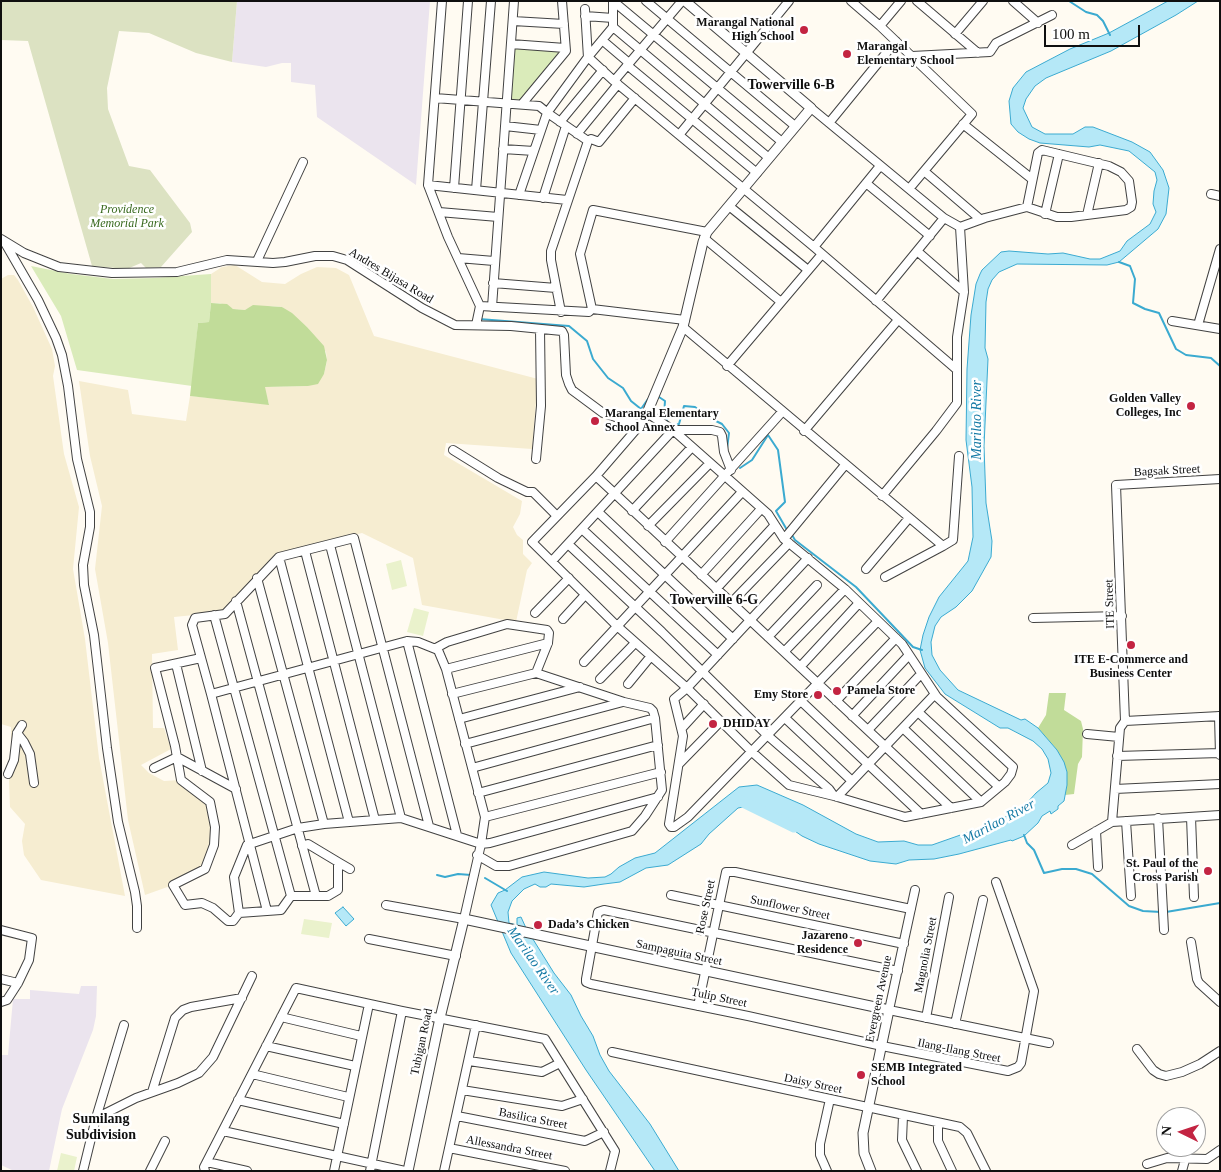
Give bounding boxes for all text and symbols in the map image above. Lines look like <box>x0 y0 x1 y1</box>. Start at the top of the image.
scale bar <box>1046 15 1142 47</box>
place label: Marangal National High School <box>696 16 794 44</box>
marker: Marangal National High School <box>798 24 810 36</box>
text: 100 m <box>1052 26 1090 42</box>
place label: Marangal Elementary School <box>857 40 954 68</box>
marker: Marangal Elementary School <box>841 48 853 60</box>
district label: Towerville 6-B <box>748 77 834 93</box>
park label: Providence Memorial Park <box>90 203 164 231</box>
street label: Andres Bijasa Road <box>346 245 436 307</box>
water label: Marilao River <box>969 380 985 460</box>
place label: Golden Valley Colleges, Inc <box>1109 392 1181 420</box>
marker: Golden Valley Colleges, Inc <box>1185 400 1197 412</box>
place label: Marangal Elementary School Annex <box>605 407 719 435</box>
marker: Marangal Elementary School Annex <box>589 415 601 427</box>
street label: Bagsak Street <box>1134 462 1200 480</box>
street label: ITE Street <box>1102 579 1118 629</box>
district label: Towerville 6-G <box>670 592 758 608</box>
marker: ITE E-Commerce and Business Center <box>1125 639 1137 651</box>
place label: ITE E-Commerce and Business Center <box>1074 653 1188 681</box>
place label: Pamela Store <box>847 684 915 698</box>
marker: Pamela Store <box>831 685 843 697</box>
place label: Emy Store <box>754 688 808 702</box>
marker: Emy Store <box>812 689 824 701</box>
place label: DHIDAY <box>723 717 771 731</box>
marker: DHIDAY <box>707 718 719 730</box>
water label: Marilao River <box>960 796 1038 848</box>
place label: St. Paul of the Cross Parish <box>1126 857 1198 885</box>
marker: St. Paul of the Cross Parish <box>1202 865 1214 877</box>
street label: Rose Street <box>693 879 719 935</box>
street label: Sunflower Street <box>749 893 831 923</box>
street label: Magnolia Street <box>912 916 940 994</box>
place label: Dada’s Chicken <box>548 918 629 932</box>
marker: Dada’s Chicken <box>532 919 544 931</box>
water label: Marilao River <box>503 924 563 998</box>
place label: Jazareno Residence <box>797 929 848 957</box>
street label: Sampaguita Street <box>635 937 723 969</box>
marker: Jazareno Residence <box>852 937 864 949</box>
street label: Evergreen Avenue <box>863 954 895 1044</box>
street label: Tulip Street <box>690 985 748 1011</box>
street label: Tubigan Road <box>408 1007 436 1077</box>
street label: Ilang-Ilang Street <box>916 1036 1002 1066</box>
place label: SEMB Integrated School <box>871 1061 962 1089</box>
marker: SEMB Integrated School <box>855 1069 867 1081</box>
street label: Daisy Street <box>783 1071 843 1097</box>
street label: Basilica Street <box>497 1105 569 1133</box>
north arrow <box>1156 1107 1206 1157</box>
district label: Sumilang Subdivision <box>66 1111 136 1144</box>
text: N <box>1159 1125 1174 1137</box>
street label: Allessandra Street <box>465 1133 553 1163</box>

